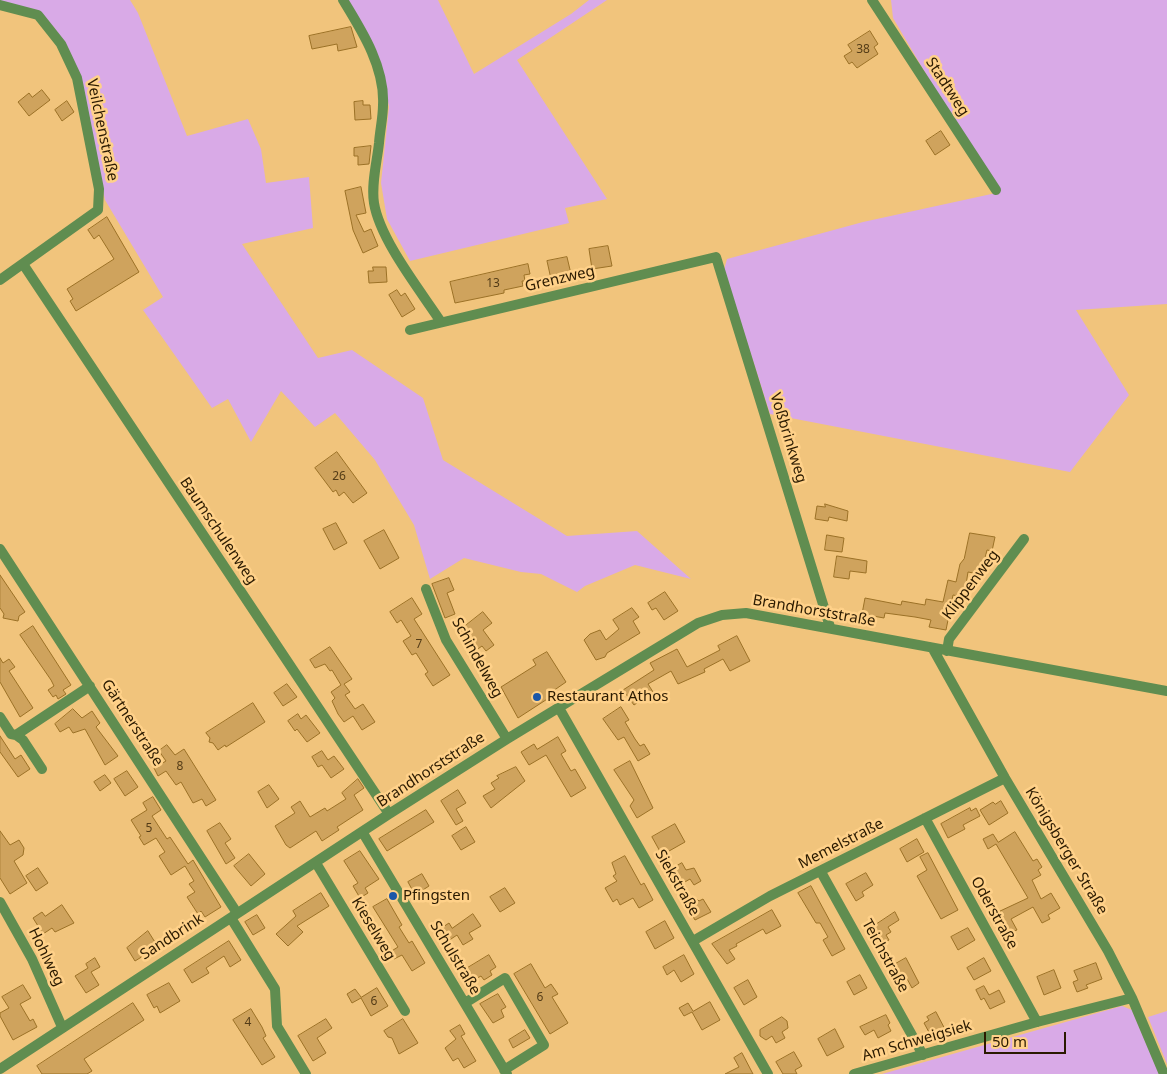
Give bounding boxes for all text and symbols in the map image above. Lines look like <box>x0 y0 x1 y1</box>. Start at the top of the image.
house number: 38 <box>856 43 870 57</box>
street label: Stadtweg <box>921 54 973 120</box>
street label: Veilchenstraße <box>82 77 122 183</box>
street label: Grenzweg <box>523 262 597 296</box>
house number: 13 <box>486 277 500 291</box>
street label: Voßbrinkweg <box>766 391 810 485</box>
house number: 26 <box>332 470 346 484</box>
street label: Baumschulenweg <box>175 474 261 588</box>
street label: Klippenweg <box>939 547 1003 623</box>
street label: Brandhorststraße <box>751 591 877 631</box>
street label: Schindelweg <box>448 615 506 701</box>
house number: 7 <box>416 638 422 652</box>
street label: Gärtnerstraße <box>97 676 167 770</box>
place label: Restaurant Athos <box>547 688 668 706</box>
marker: Restaurant Athos <box>531 691 543 703</box>
street label: Brandhorststraße <box>374 729 488 811</box>
house number: 8 <box>177 760 183 774</box>
street label: Königsberger Straße <box>1021 784 1111 918</box>
street label: Memelstraße <box>795 815 887 873</box>
house number: 5 <box>146 822 152 836</box>
street label: Siekstraße <box>651 847 703 919</box>
street label: Oderstraße <box>967 873 1021 953</box>
place label: Pfingsten <box>403 887 470 905</box>
marker: Pfingsten <box>387 890 399 902</box>
street label: Kieselweg <box>347 894 399 964</box>
street label: Sandbrink <box>137 910 207 964</box>
street label: Teichstraße <box>858 916 912 996</box>
street label: Schulstraße <box>426 918 484 998</box>
street label: Hohlweg <box>24 925 68 989</box>
house number: 6 <box>537 991 543 1005</box>
house number: 6 <box>371 995 377 1009</box>
house number: 4 <box>245 1016 251 1030</box>
street label: Am Schweigsiek <box>860 1017 974 1065</box>
scale bar <box>987 1022 1070 1054</box>
text: 50 m <box>992 1031 1027 1051</box>

